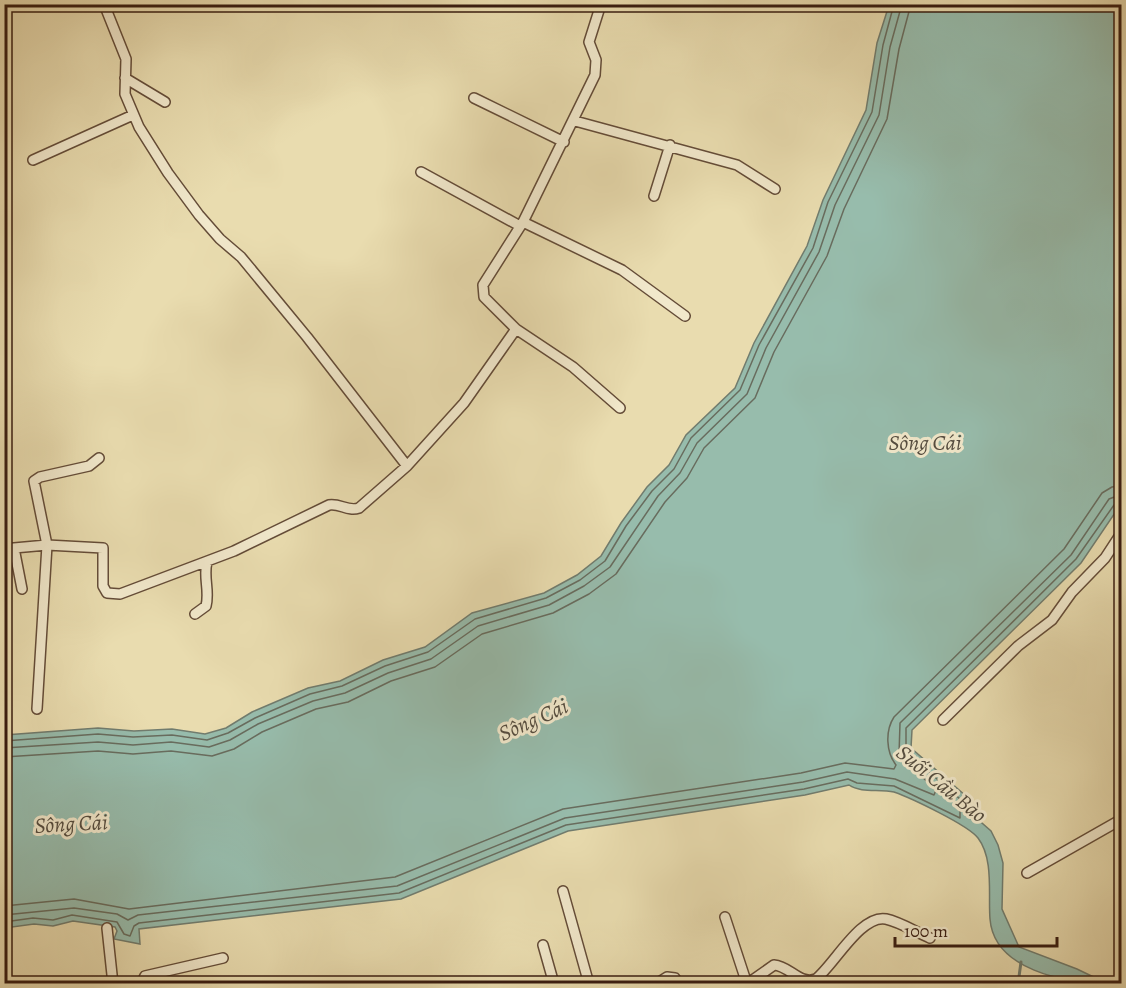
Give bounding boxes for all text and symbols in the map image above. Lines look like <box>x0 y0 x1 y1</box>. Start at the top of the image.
water label: Sông Cái <box>888 428 962 458</box>
water label: Sông Cái <box>494 691 573 749</box>
water label: Suối Cầu Bào <box>890 738 993 830</box>
water label: Sông Cái <box>34 807 109 841</box>
scale bar <box>895 910 1057 948</box>
text: 100 m <box>904 919 948 943</box>

